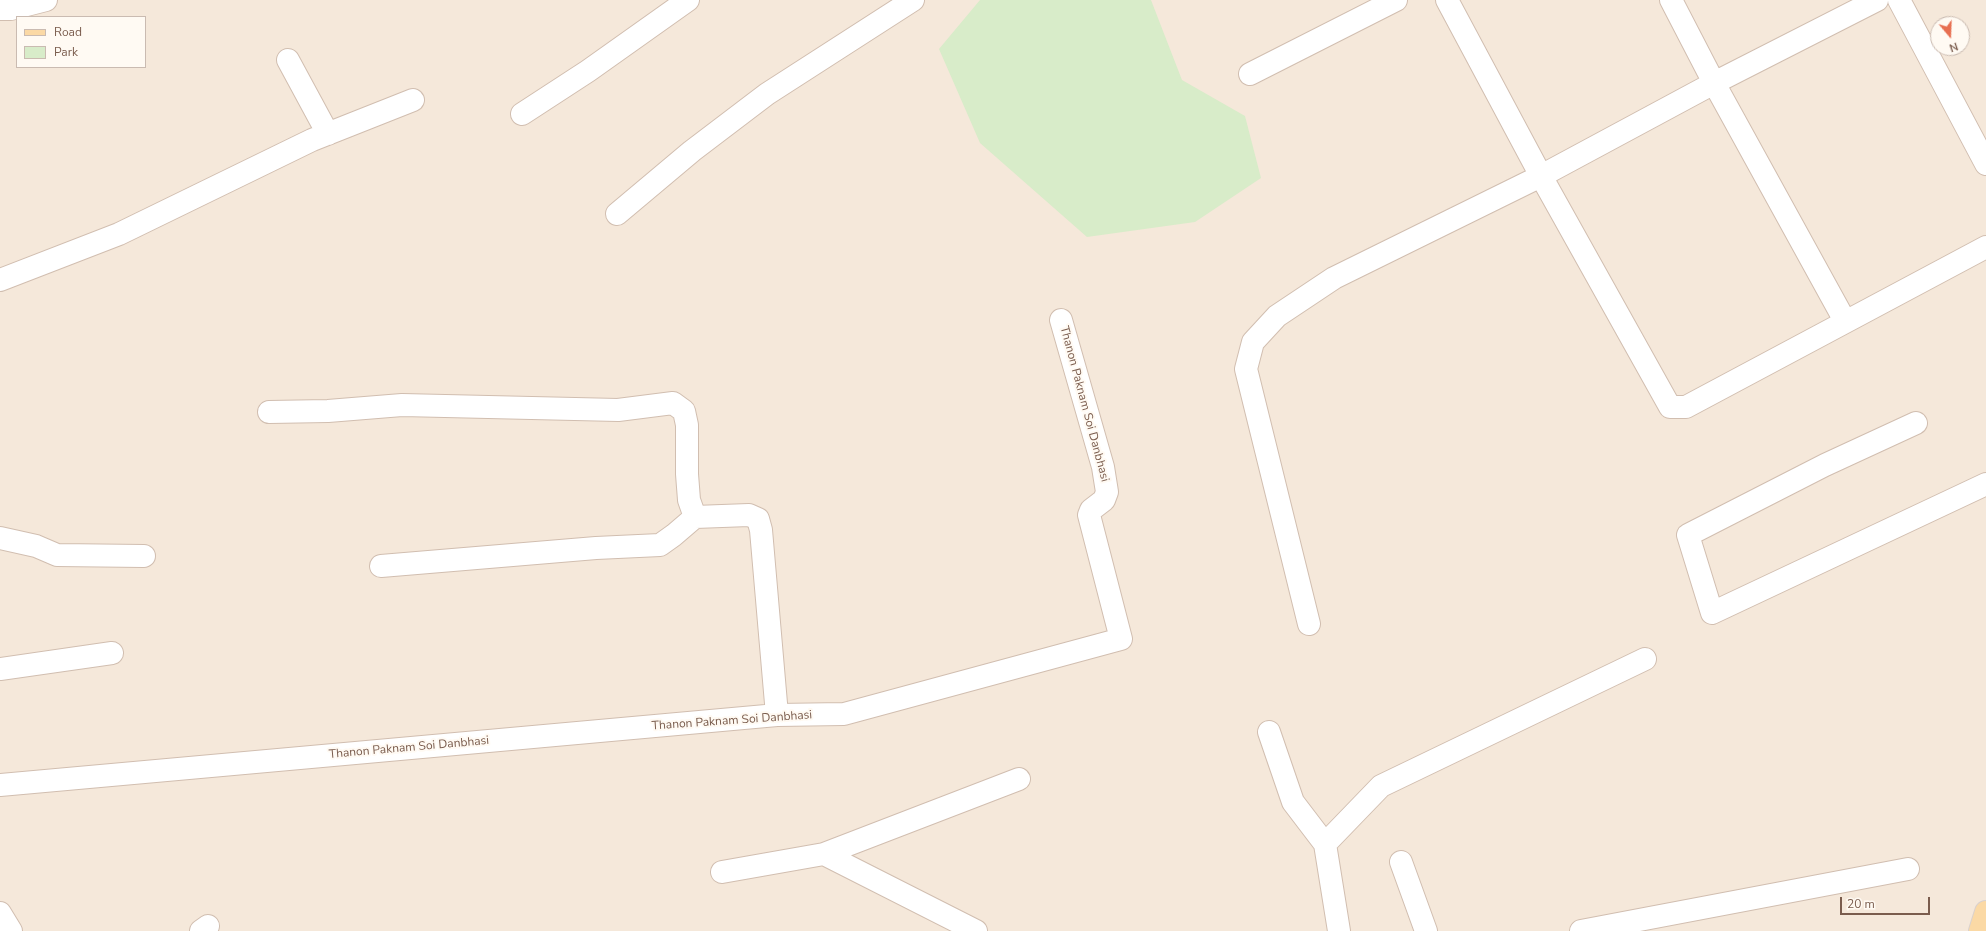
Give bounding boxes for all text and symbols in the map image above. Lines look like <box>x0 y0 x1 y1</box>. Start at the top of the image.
legend <box>16 16 146 68</box>
north arrow <box>1930 16 1970 56</box>
text: Road <box>54 24 82 40</box>
text: N <box>1947 38 1960 55</box>
text: Park <box>54 44 78 60</box>
street label: Thanon Paknam Soi Danbhasi <box>1056 325 1112 483</box>
street label: Thanon Paknam Soi Danbhasi <box>651 708 813 734</box>
street label: Thanon Paknam Soi Danbhasi <box>328 734 490 762</box>
scale bar <box>1842 889 1932 915</box>
text: 20 m <box>1847 896 1875 912</box>

